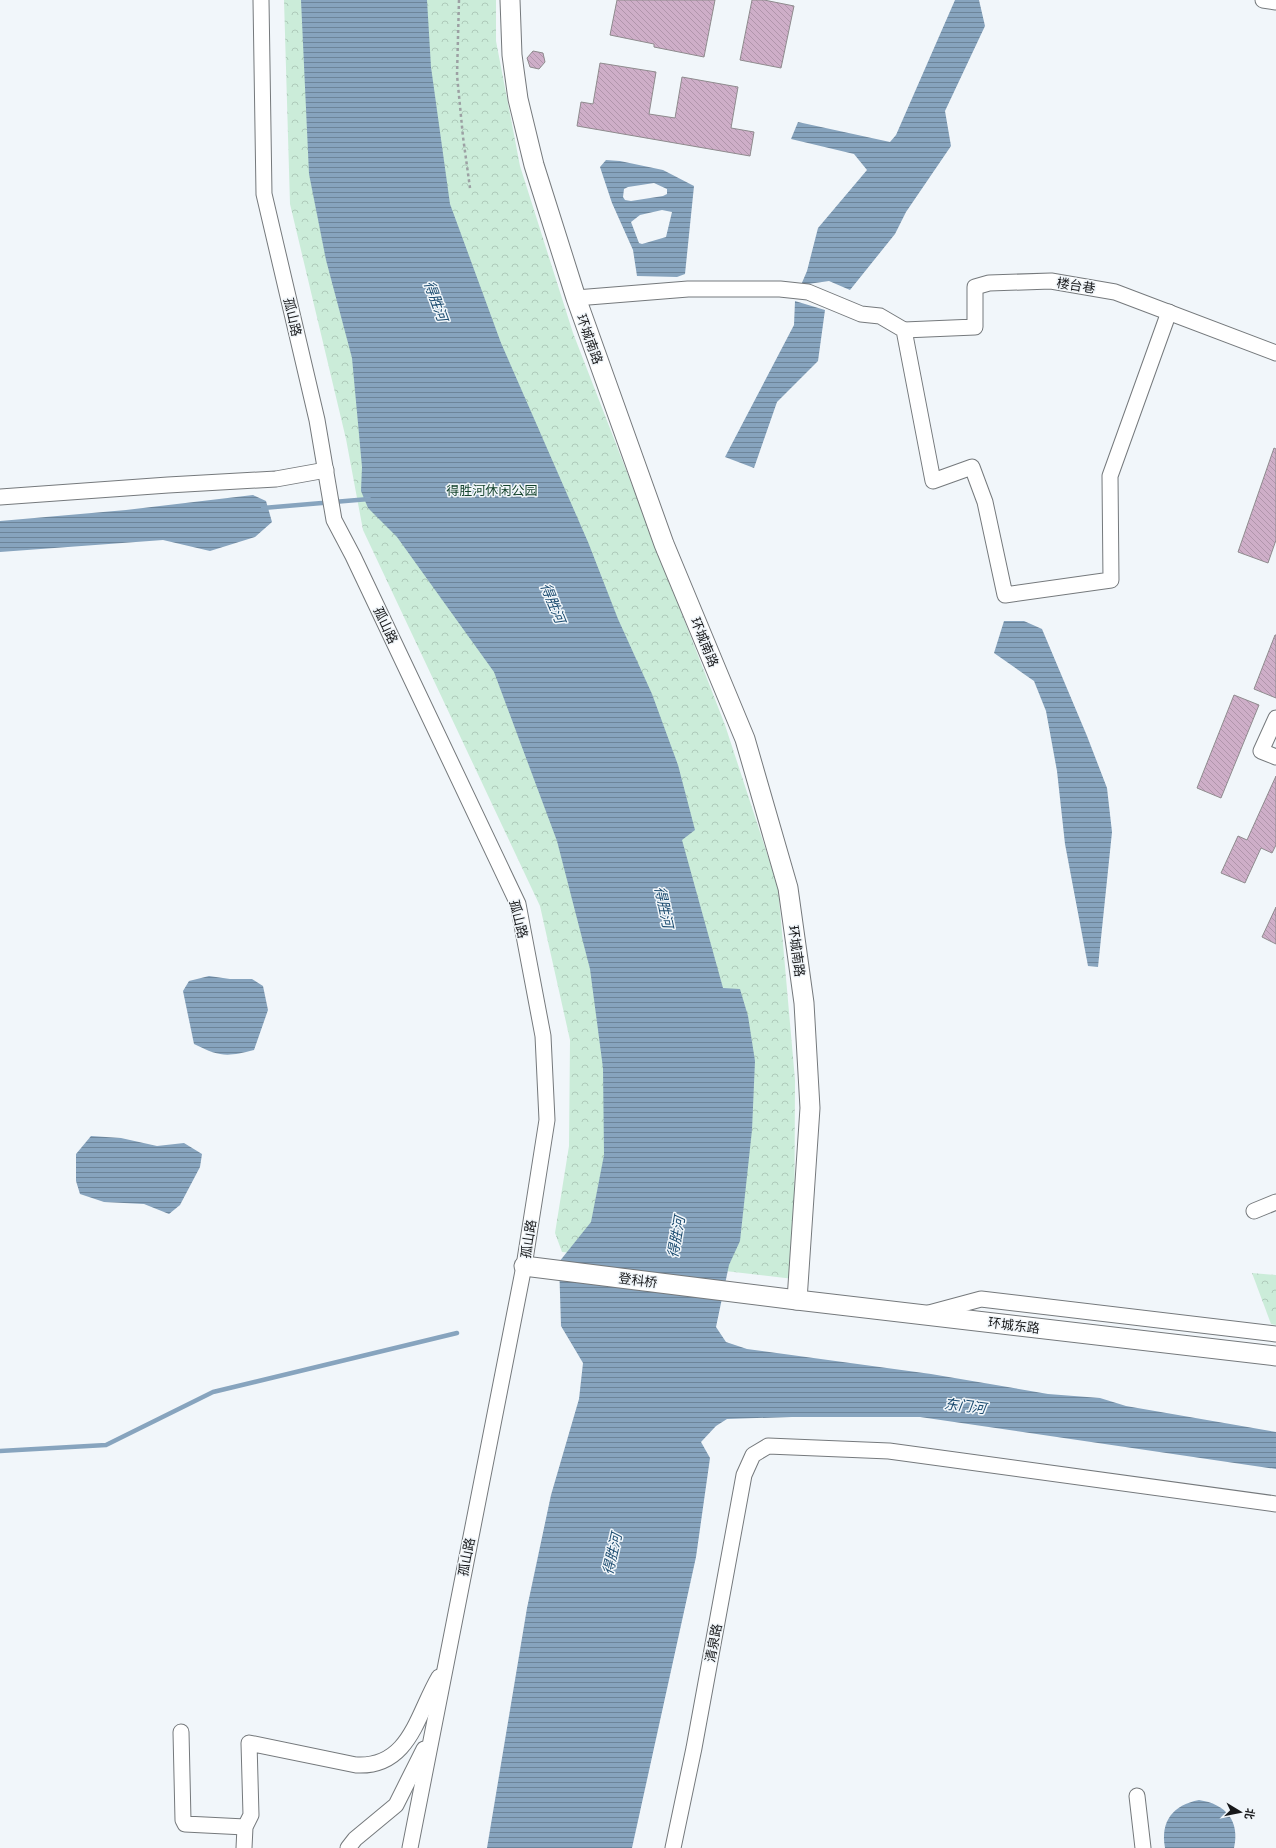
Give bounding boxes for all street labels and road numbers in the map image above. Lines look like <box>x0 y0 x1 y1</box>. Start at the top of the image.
street label: 楼台巷 <box>1055 275 1096 296</box>
street label: 孤山路 <box>281 296 304 338</box>
street label: 环城南路 <box>574 312 605 366</box>
street label: 孤山路 <box>371 604 401 646</box>
street label: 环城南路 <box>688 615 721 669</box>
street label: 孤山路 <box>507 898 531 940</box>
street label: 环城南路 <box>785 924 808 978</box>
street label: 孤山路 <box>518 1219 539 1260</box>
street label: 登科桥 <box>618 1271 658 1290</box>
street label: 环城东路 <box>987 1315 1041 1336</box>
street label: 孤山路 <box>455 1537 478 1578</box>
street label: 清泉路 <box>702 1623 725 1664</box>

